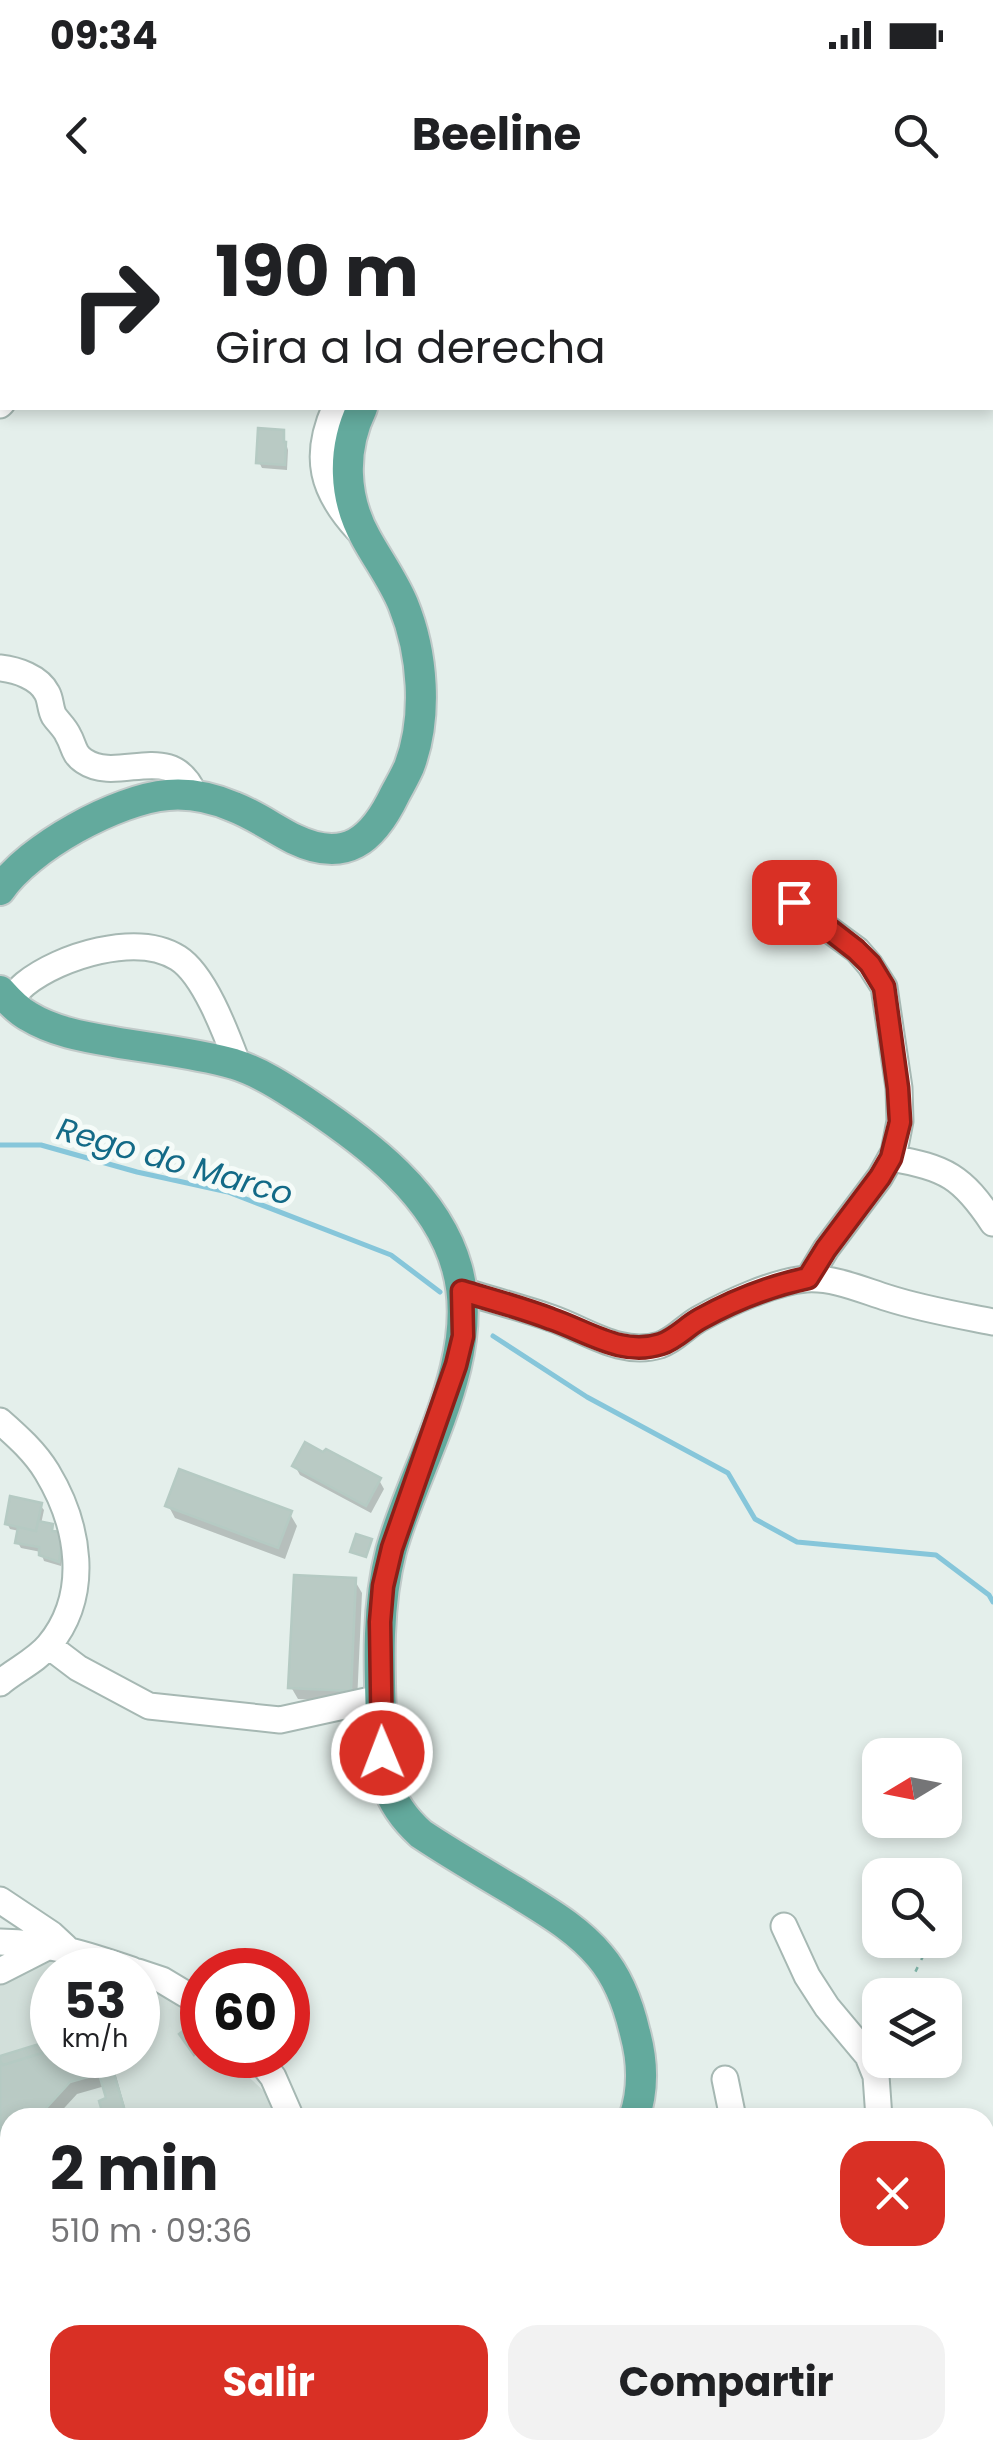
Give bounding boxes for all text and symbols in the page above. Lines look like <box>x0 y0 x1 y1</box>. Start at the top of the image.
text: 09:34 <box>50 9 158 62</box>
text: Beeline <box>412 103 581 166</box>
icon: back <box>50 108 105 163</box>
icon: search <box>888 108 943 163</box>
text: 190 m <box>215 222 419 321</box>
icon: right <box>50 240 180 370</box>
text: Gira a la derecha <box>215 316 606 379</box>
pin <box>752 860 837 945</box>
icon: arrive <box>767 875 822 930</box>
water label: Rego do Marco <box>52 1106 298 1216</box>
position arrow <box>330 1701 434 1805</box>
north arrow <box>862 1738 962 1838</box>
map controls <box>862 1738 962 2078</box>
button: search <box>862 1858 962 1958</box>
speed limit sign: 60 <box>180 1948 310 2078</box>
text: 53 <box>64 1965 126 2036</box>
button: layers <box>862 1978 962 2078</box>
text: km/h <box>62 2021 128 2056</box>
text: 2 min <box>50 2127 219 2211</box>
button: close <box>840 2141 945 2246</box>
text: 510 m · 09:36 <box>50 2208 252 2253</box>
button: Salir <box>50 2325 488 2440</box>
button: Compartir <box>508 2325 945 2440</box>

